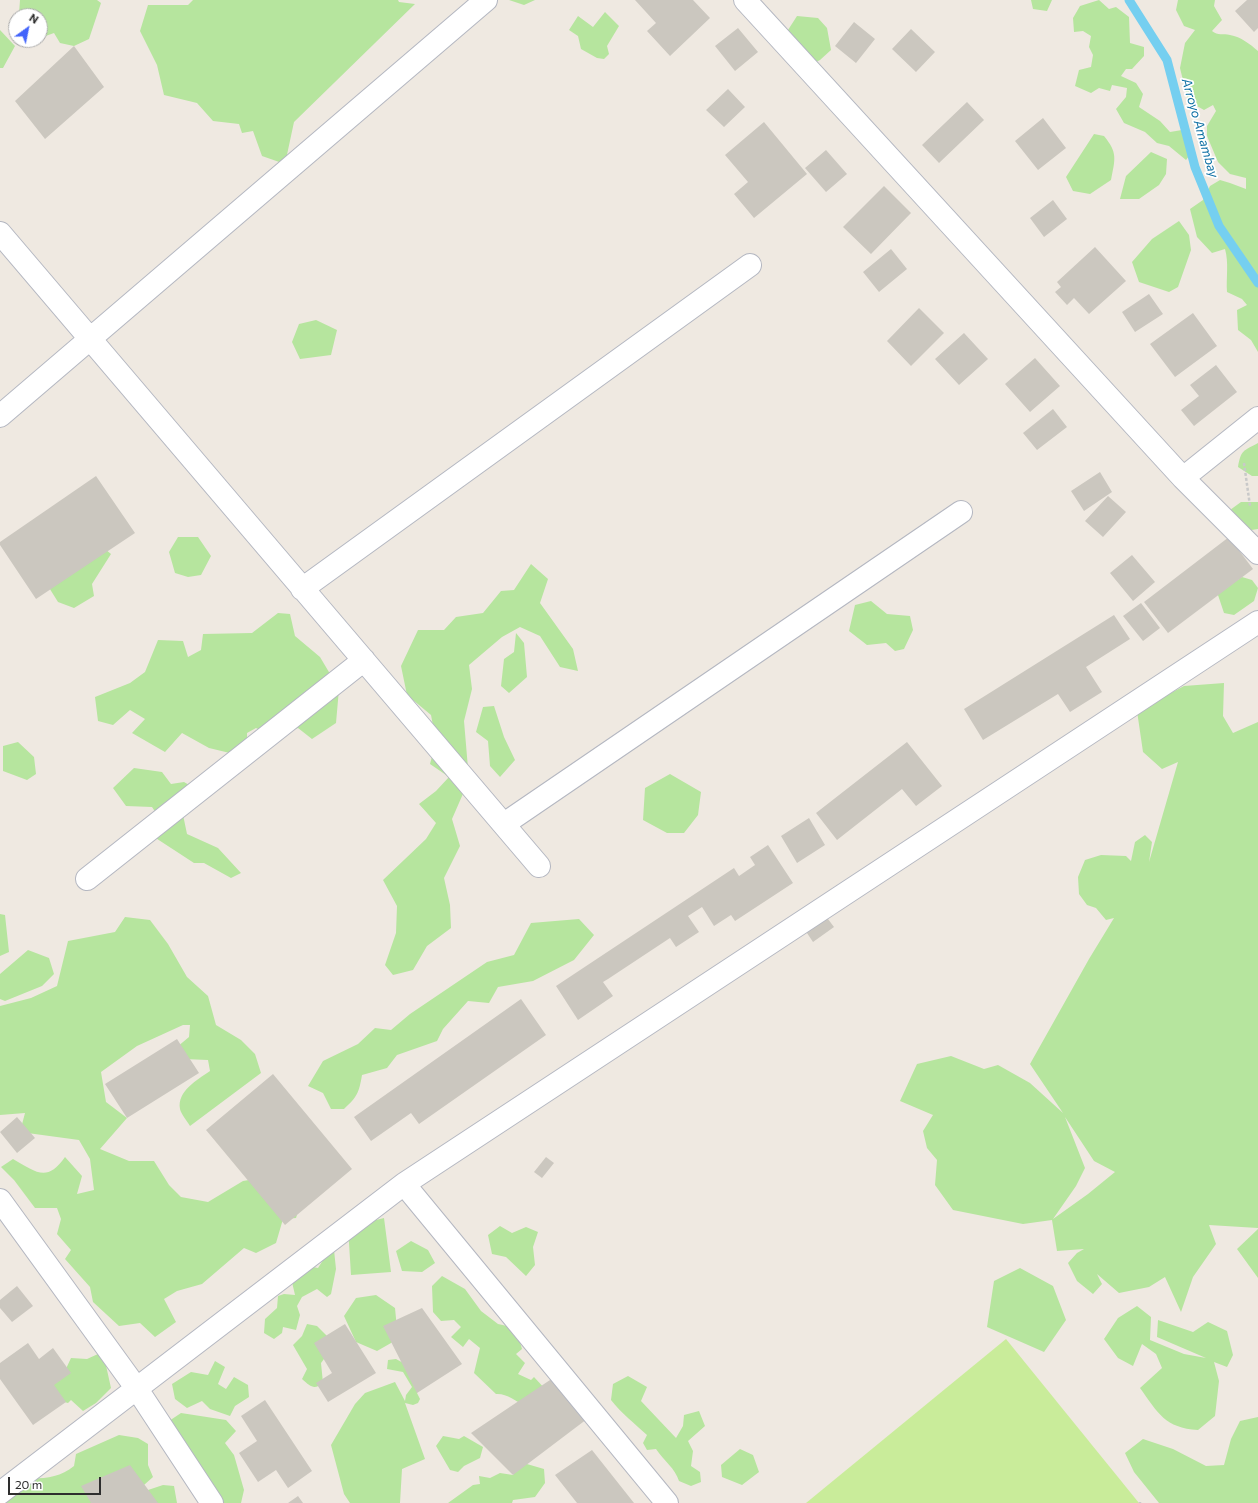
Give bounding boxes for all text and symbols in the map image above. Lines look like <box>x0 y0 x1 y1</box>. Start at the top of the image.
north arrow <box>8 8 48 48</box>
text: N <box>27 11 41 26</box>
water label: Arroyo Amambay <box>1178 76 1222 180</box>
scale bar <box>10 1469 103 1495</box>
text: 20 m <box>15 1477 42 1491</box>

